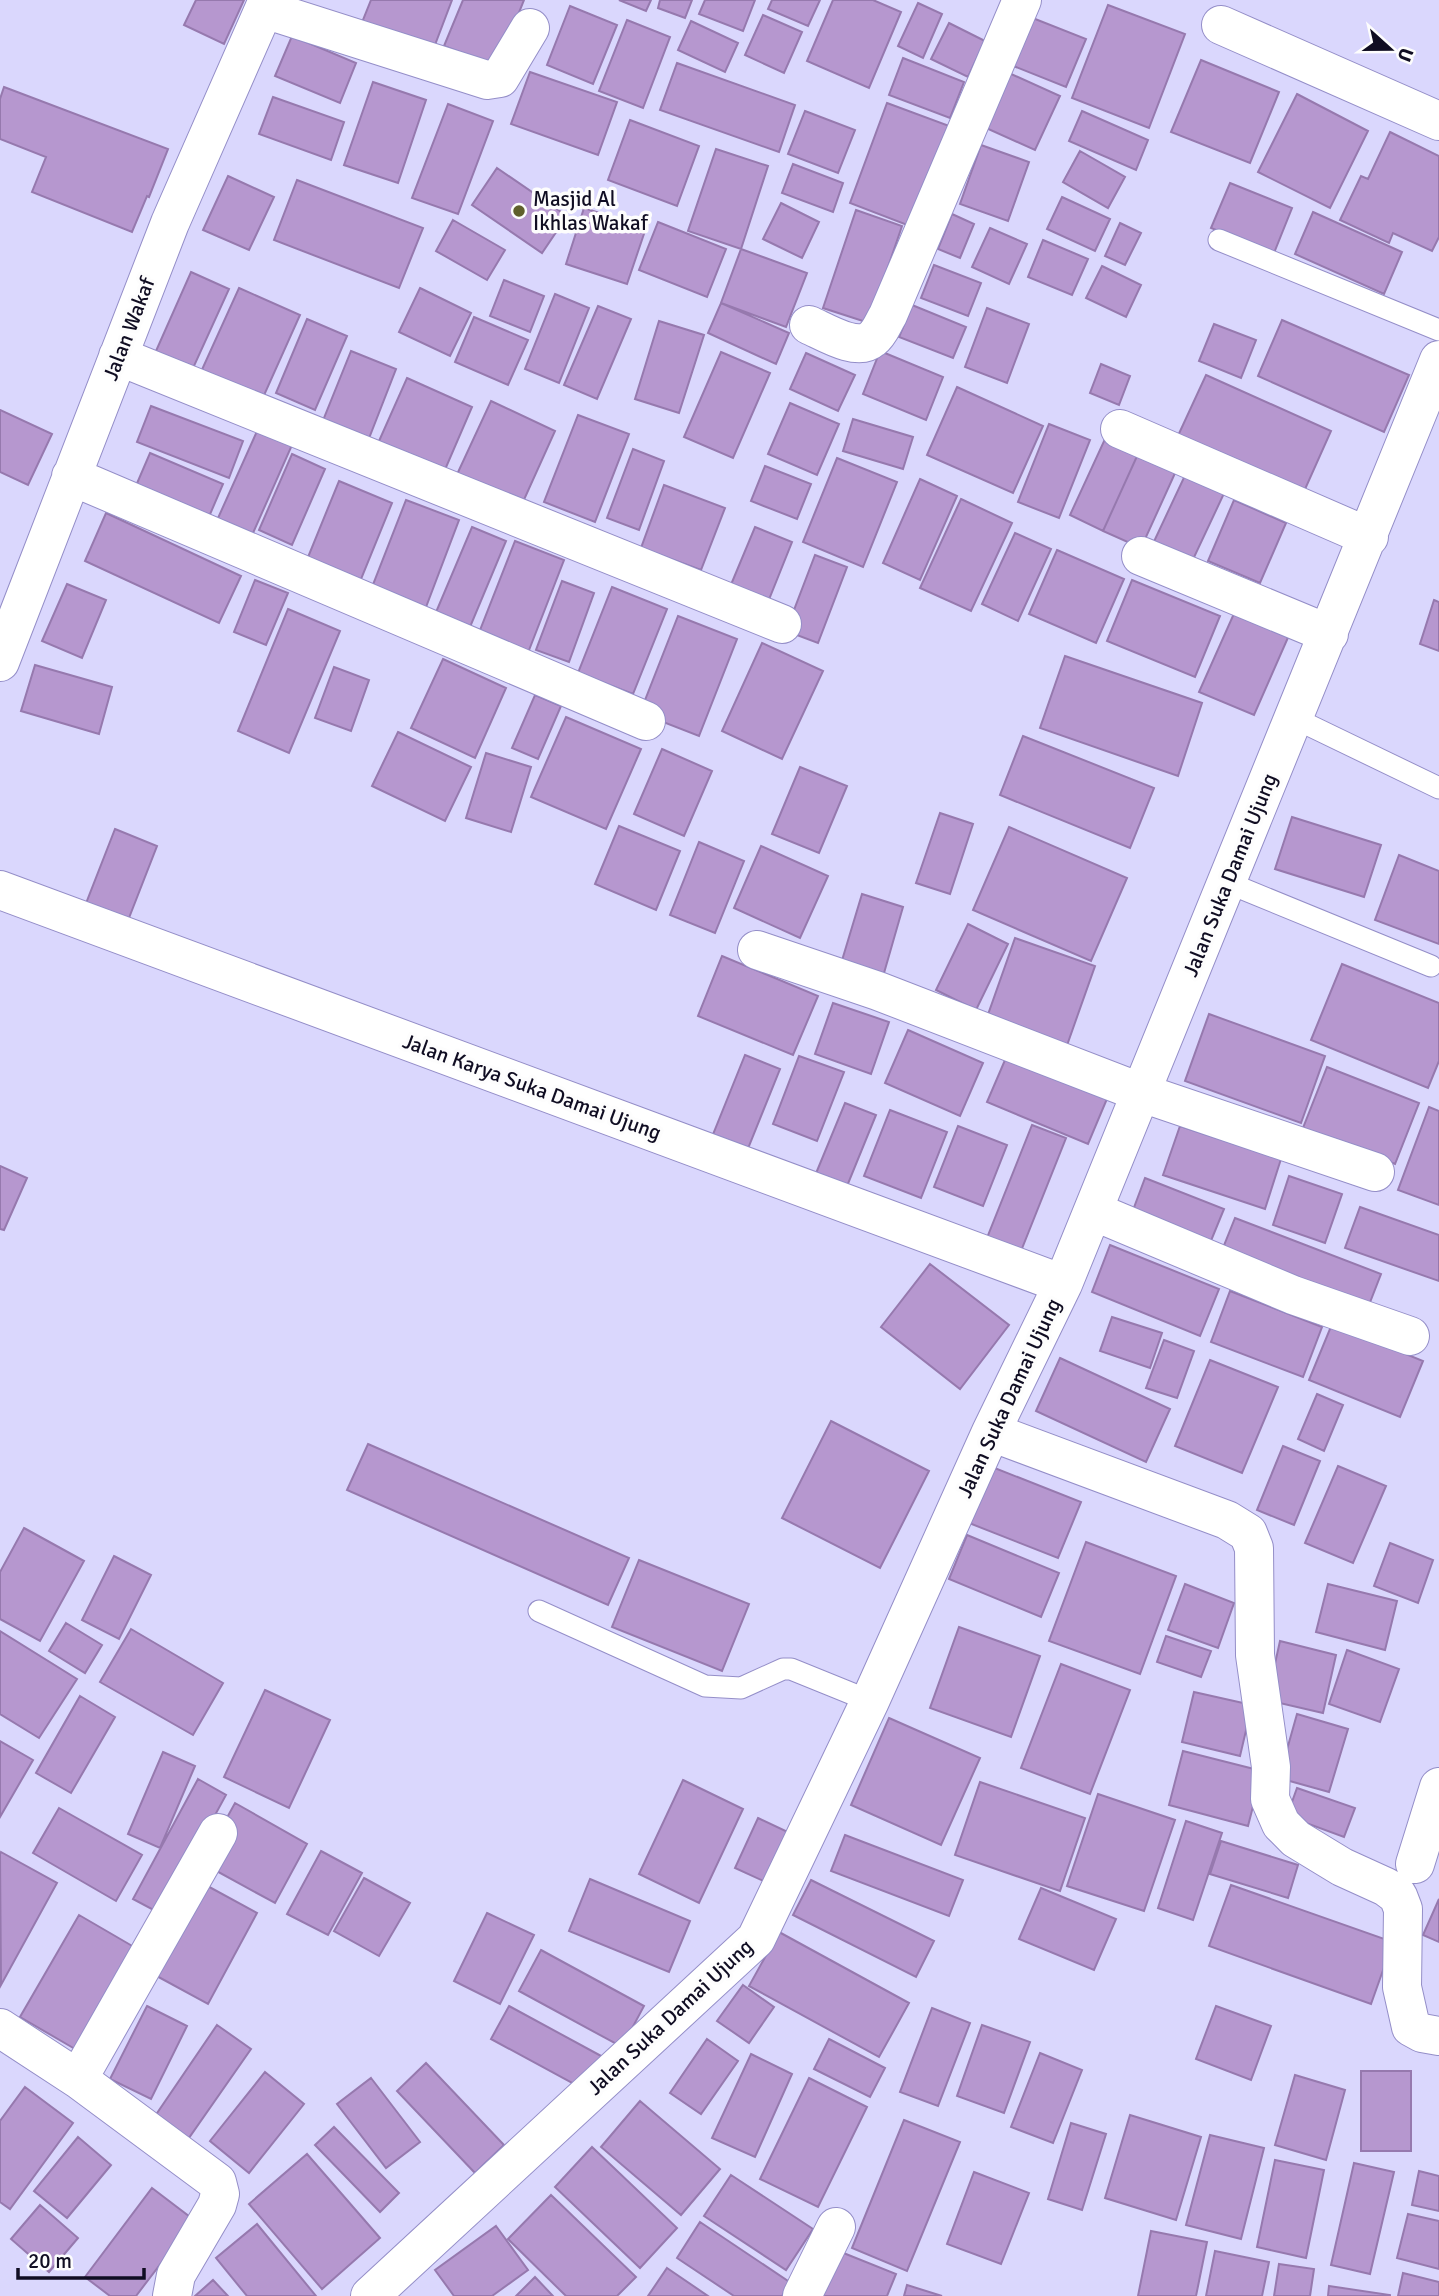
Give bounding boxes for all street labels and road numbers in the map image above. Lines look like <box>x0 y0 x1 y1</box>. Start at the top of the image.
street label: Jalan Wakaf <box>97 273 161 384</box>
street label: Jalan Suka Damai Ujung <box>1177 769 1283 981</box>
street label: Jalan Karya Suka Damai Ujung <box>399 1028 665 1146</box>
street label: Jalan Suka Damai Ujung <box>951 1294 1067 1502</box>
street label: Jalan Suka Damai Ujung <box>582 1933 758 2101</box>

